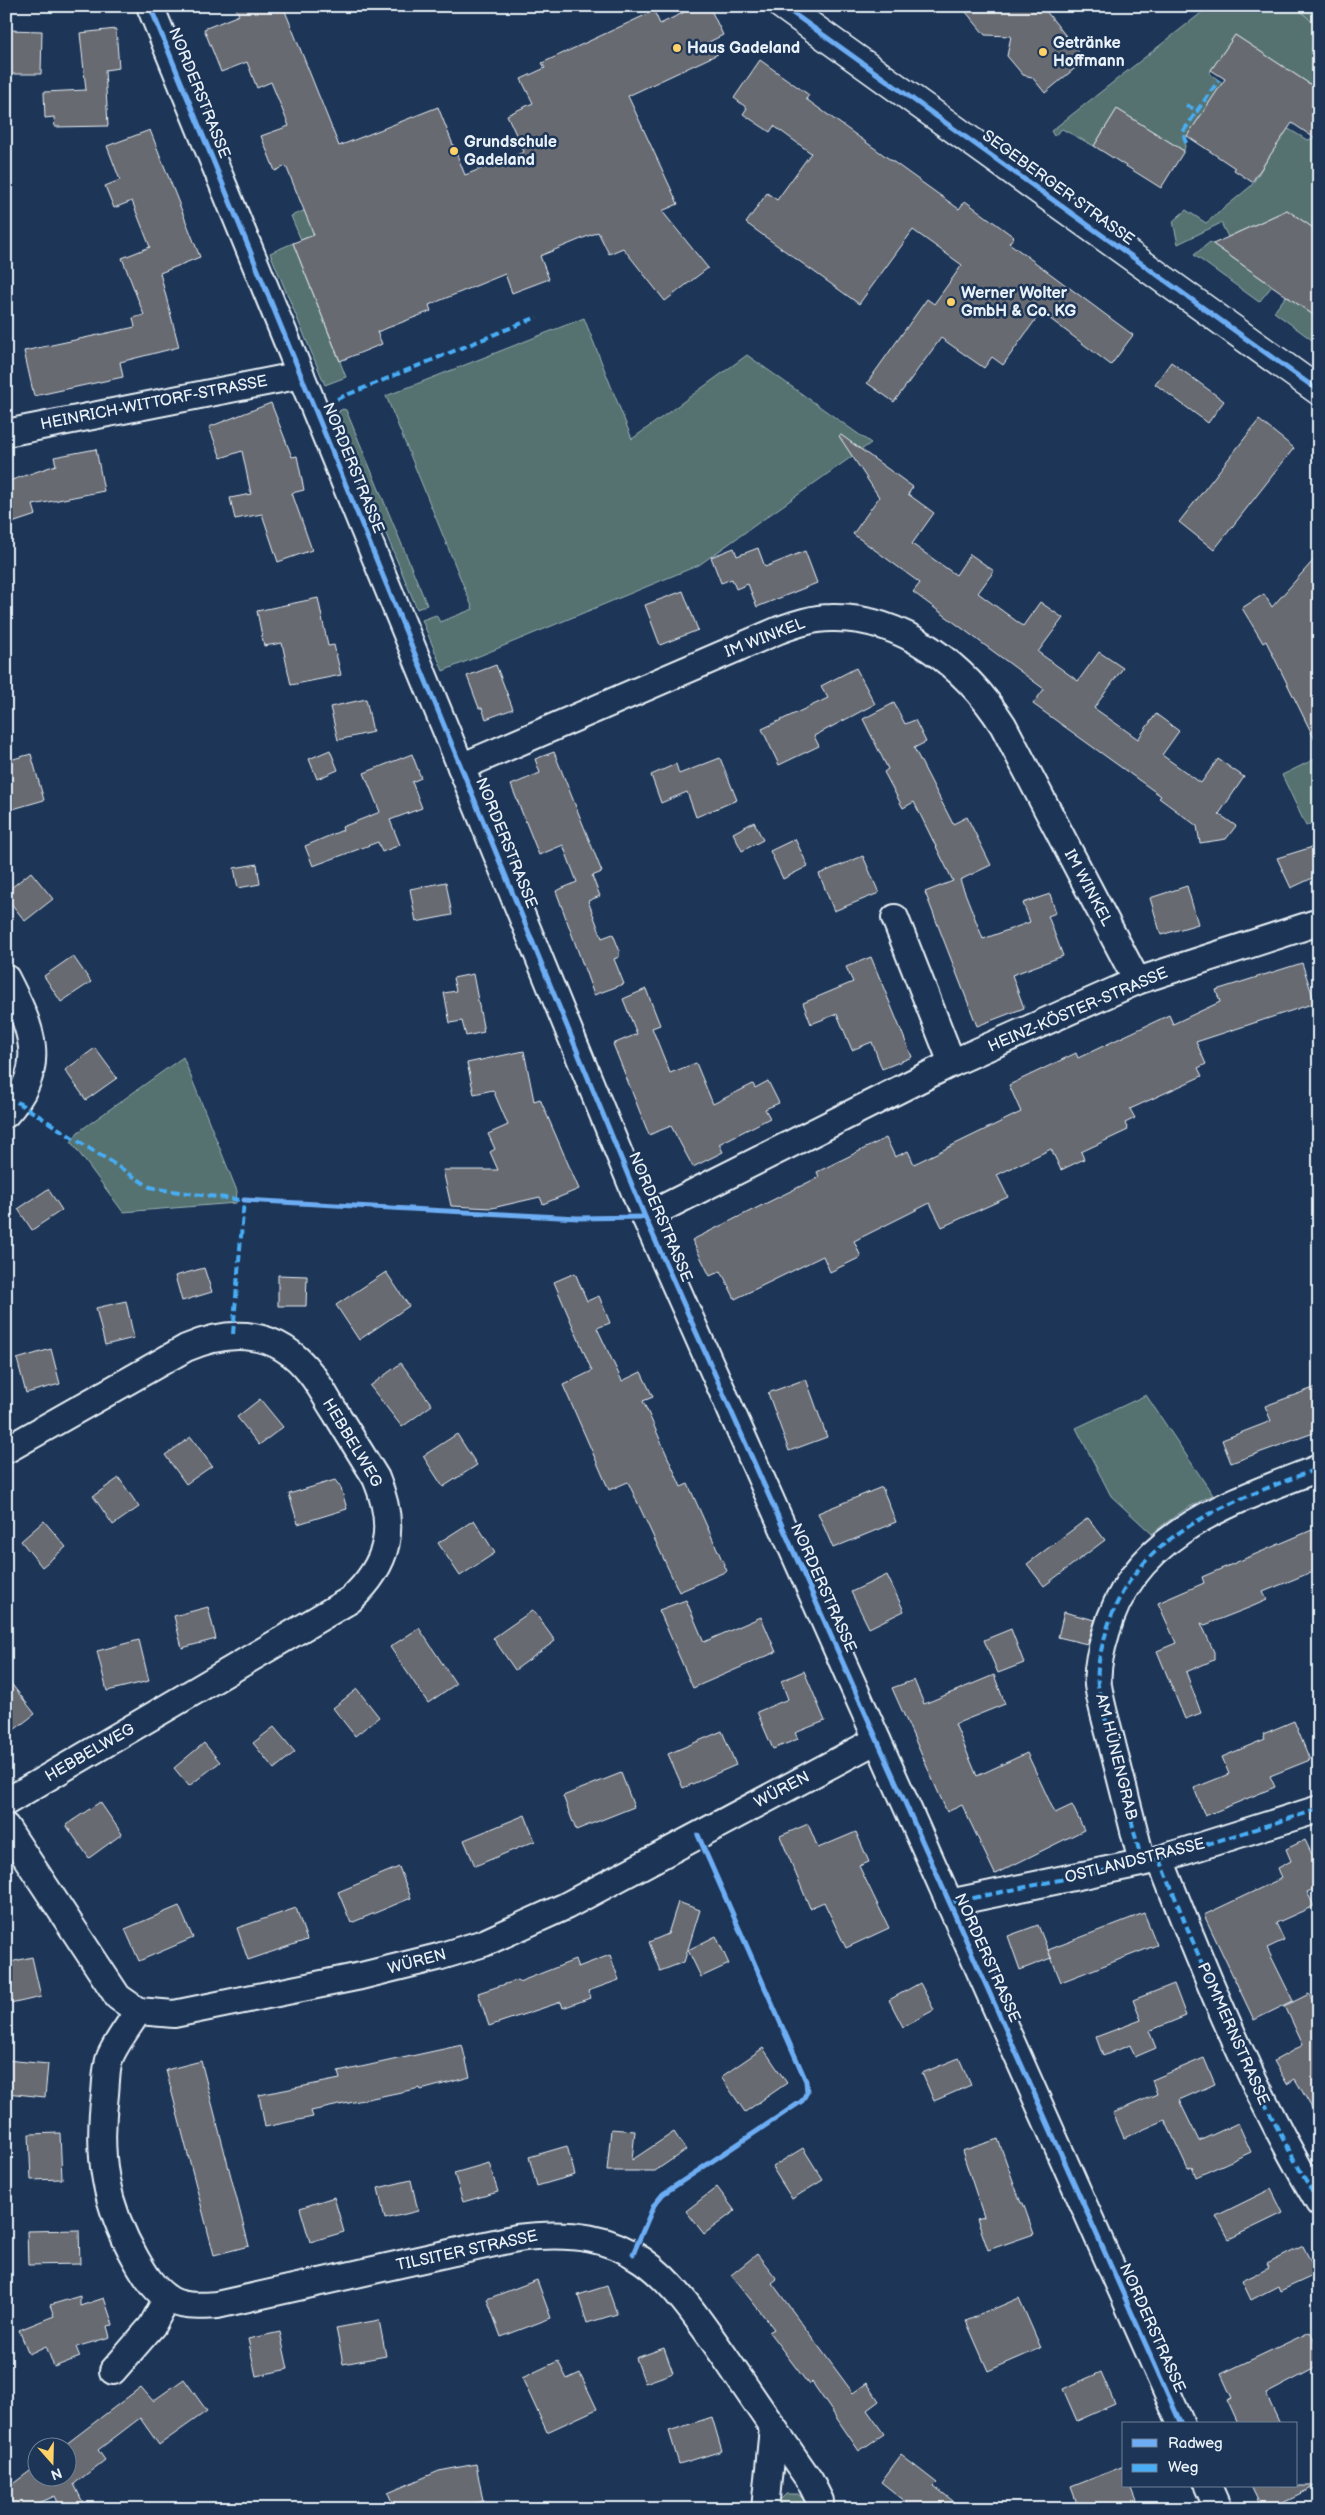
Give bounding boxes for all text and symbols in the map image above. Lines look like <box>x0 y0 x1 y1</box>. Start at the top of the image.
street label: NORDERSTRASSE <box>164 25 234 161</box>
place label: Getränke Hoffmann <box>1053 34 1125 71</box>
place label: Haus Gadeland <box>687 39 800 58</box>
marker: Haus Gadeland <box>671 42 683 54</box>
marker: Getränke Hoffmann <box>1037 46 1049 58</box>
street label: SEGEBERGER STRASSE <box>978 126 1138 250</box>
place label: Grundschule Gadeland <box>464 133 557 170</box>
marker: Grundschule Gadeland <box>448 145 460 157</box>
place label: Werner Wolter GmbH & Co. KG <box>961 284 1077 321</box>
marker: Werner Wolter GmbH & Co. KG <box>945 296 957 308</box>
street label: HEINRICH-WITTORF-STRASSE <box>39 372 269 434</box>
street label: NORDERSTRASSE <box>318 400 388 536</box>
street label: IM WINKEL <box>722 614 808 662</box>
street label: NORDERSTRASSE <box>471 775 541 911</box>
street label: IM WINKEL <box>1060 846 1116 930</box>
street label: HEINZ-KÖSTER-STRASSE <box>985 962 1171 1057</box>
street label: NORDERSTRASSE <box>624 1149 696 1285</box>
street label: HEBBELWEG <box>318 1395 386 1491</box>
street label: NORDERSTRASSE <box>786 1521 860 1655</box>
street label: AM HÜNENGRAB <box>1091 1691 1143 1822</box>
street label: HEBBELWEG <box>42 1720 138 1786</box>
street label: WÜREN <box>750 1766 813 1812</box>
street label: OSTLANDSTRASSE <box>1063 1834 1207 1888</box>
street label: NORDERSTRASSE <box>950 1891 1024 2025</box>
street label: WÜREN <box>385 1943 448 1979</box>
street label: POMMERNSTRASSE <box>1193 1960 1273 2108</box>
street label: TILSITER STRASSE <box>395 2227 539 2275</box>
street label: NORDERSTRASSE <box>1115 2261 1189 2395</box>
legend <box>1122 2422 1298 2488</box>
text: Radweg <box>1168 2434 1223 2453</box>
north arrow <box>28 2438 78 2488</box>
text: Weg <box>1168 2458 1198 2477</box>
text: N <box>48 2464 64 2484</box>

